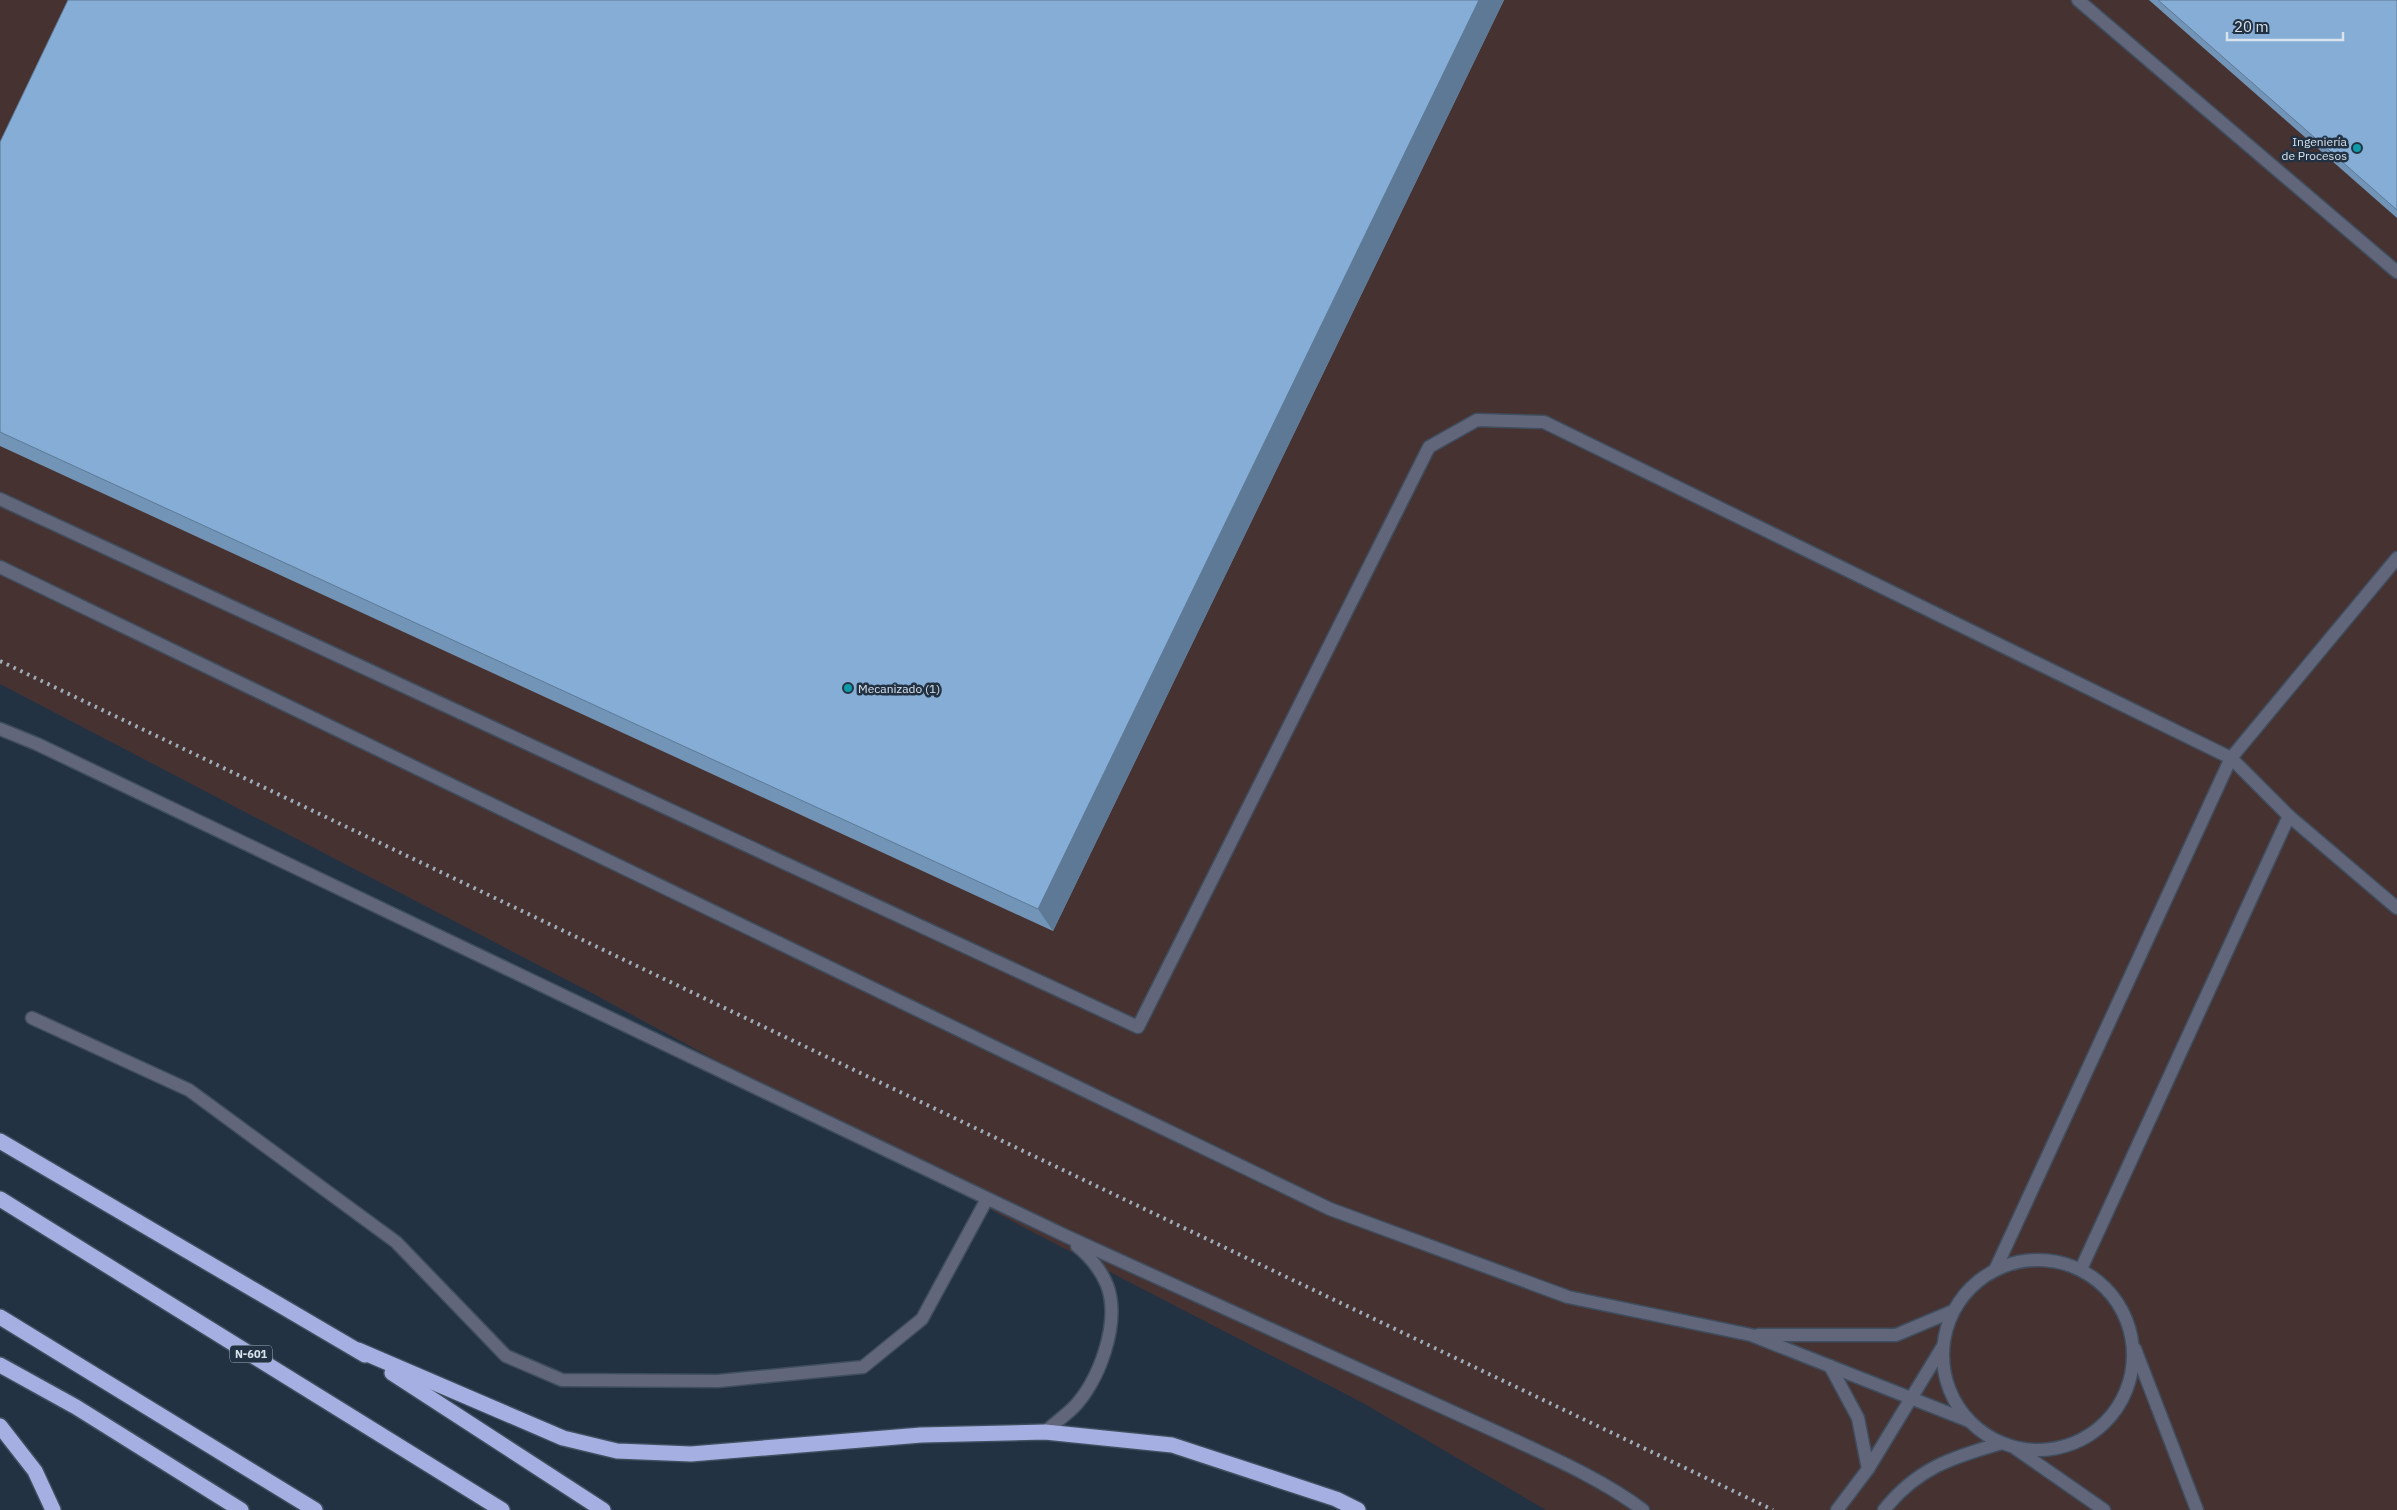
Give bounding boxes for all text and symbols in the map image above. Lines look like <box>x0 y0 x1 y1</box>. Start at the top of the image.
scale bar <box>2227 10 2343 42</box>
text: 20 m <box>2234 17 2269 36</box>
place label: Ingeniería de Procesos <box>2281 134 2348 163</box>
marker: Ingeniería de Procesos <box>2351 142 2363 154</box>
place label: Mecanizado (1) <box>858 681 940 696</box>
marker: Mecanizado (1) <box>842 682 854 694</box>
road number: N-601 <box>230 1346 272 1362</box>

